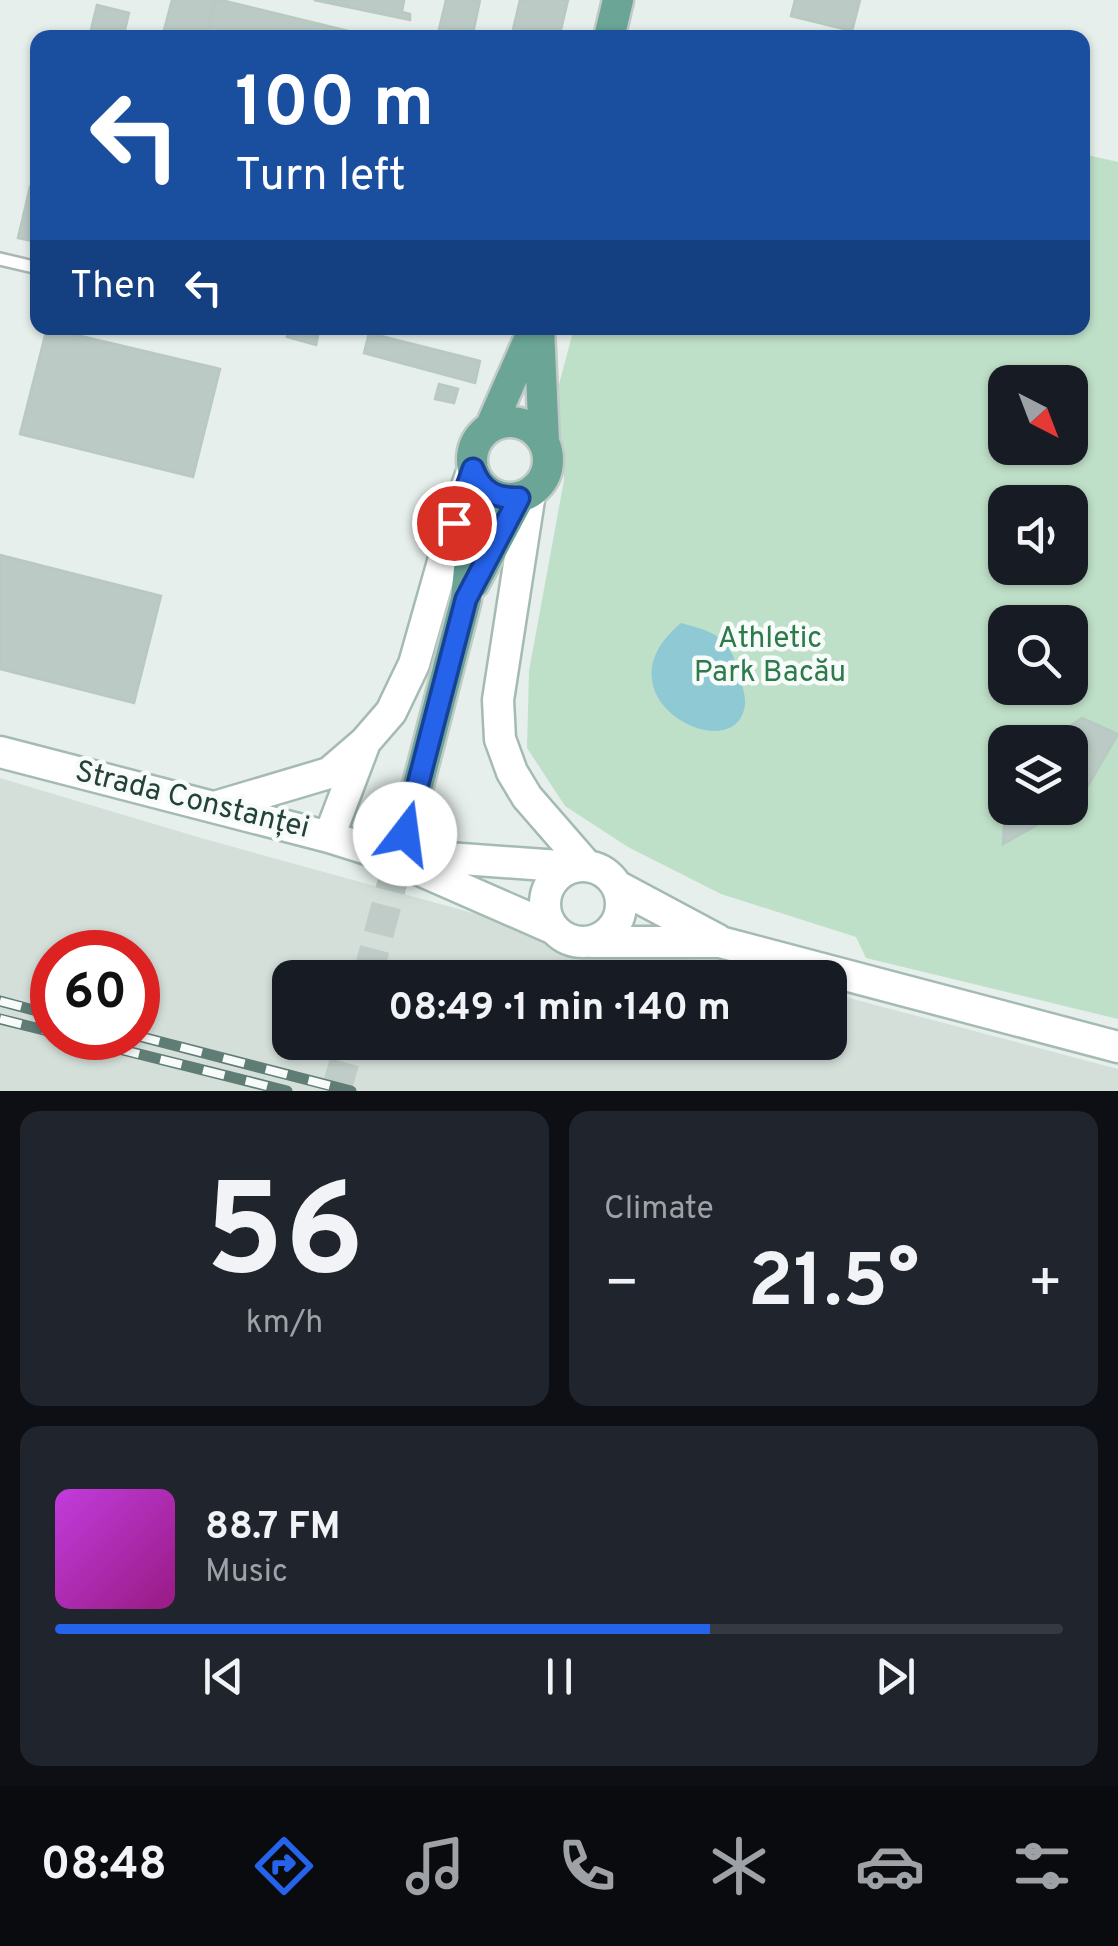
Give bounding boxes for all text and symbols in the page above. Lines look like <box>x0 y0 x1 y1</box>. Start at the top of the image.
text: 100 m <box>235 62 434 151</box>
icon: left <box>70 70 200 200</box>
text: Turn left <box>235 149 406 206</box>
icon: left <box>176 260 231 315</box>
text: Then <box>70 263 156 312</box>
north arrow <box>988 365 1088 465</box>
map controls <box>988 365 1088 825</box>
pin <box>412 481 497 566</box>
button: sound <box>988 485 1088 585</box>
icon: arrive <box>427 496 482 551</box>
button: search <box>988 605 1088 705</box>
park label: Athletic Park Bacău <box>694 621 846 692</box>
button: layers <box>988 725 1088 825</box>
street label: Strada Constanței <box>71 754 313 848</box>
position arrow <box>353 782 457 886</box>
speed limit sign: 60 <box>30 930 160 1060</box>
text: 08:49 · 1 min · 140 m <box>388 985 731 1034</box>
text: 56 <box>205 1156 364 1321</box>
text: Climate <box>604 1190 714 1230</box>
text: 21.5° <box>748 1238 919 1333</box>
text: − <box>604 1251 639 1321</box>
text: + <box>1028 1251 1063 1321</box>
text: km/h <box>246 1304 323 1344</box>
text: 88.7 FM <box>205 1504 341 1553</box>
text: Music <box>205 1553 288 1593</box>
icon: previous <box>196 1649 251 1704</box>
icon: pause <box>532 1649 587 1704</box>
icon: next <box>868 1649 923 1704</box>
icon: directions <box>249 1831 319 1901</box>
icon: music <box>400 1831 470 1901</box>
icon: phone <box>552 1831 622 1901</box>
icon: climate <box>704 1831 774 1901</box>
icon: car <box>855 1831 925 1901</box>
icon: filters <box>1007 1831 1077 1901</box>
text: 08:48 <box>41 1838 167 1895</box>

